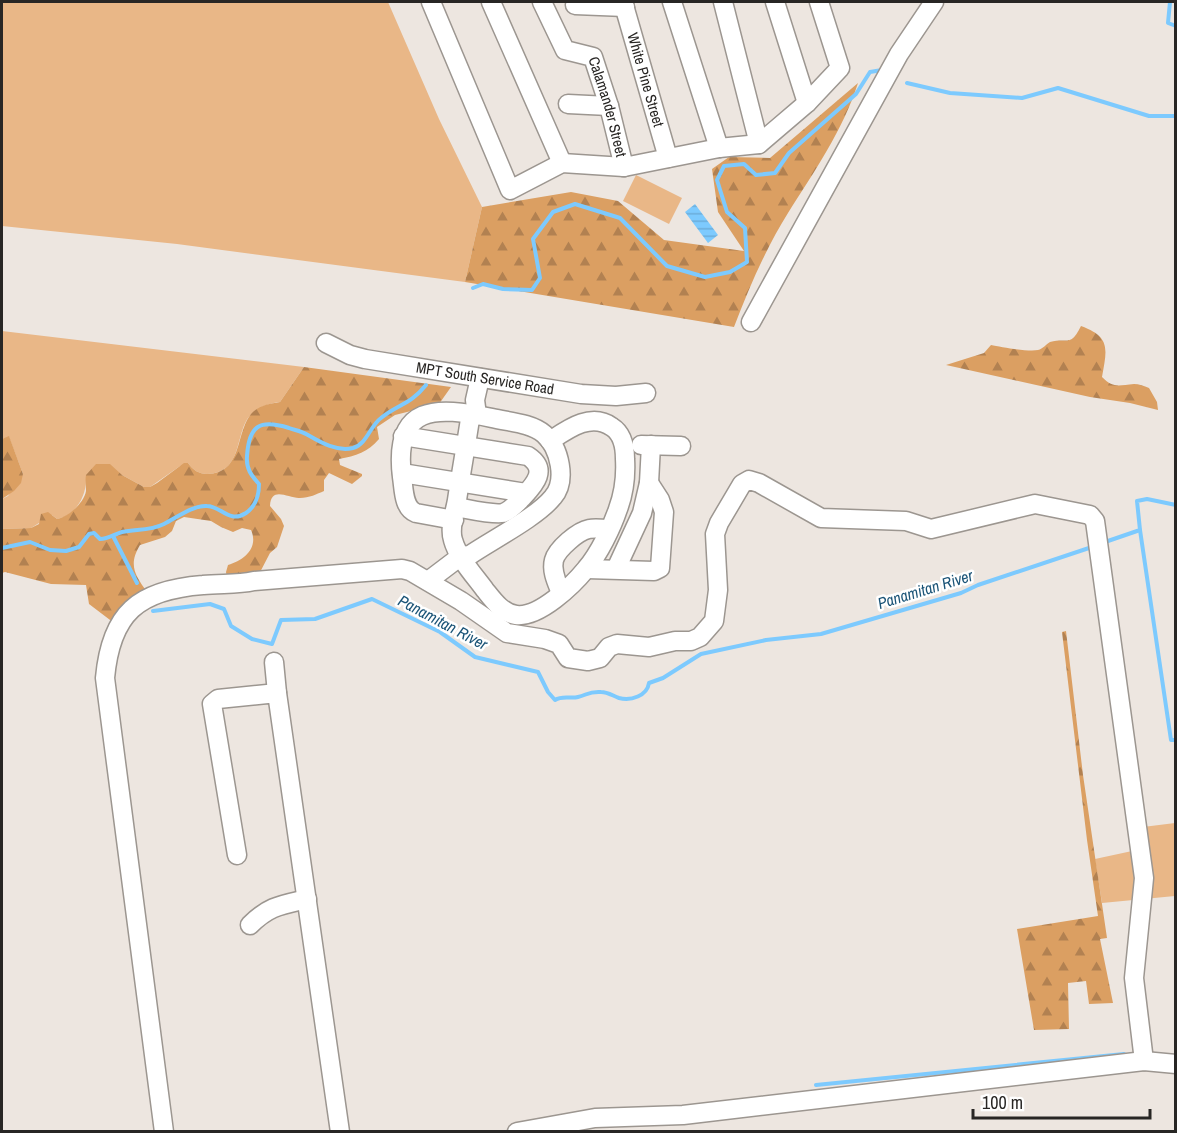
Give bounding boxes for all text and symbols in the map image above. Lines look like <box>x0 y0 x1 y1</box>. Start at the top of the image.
street label: White Pine Street <box>622 30 670 130</box>
street label: Calamander Street <box>584 54 632 159</box>
street label: MPT South Service Road <box>415 356 556 399</box>
water label: Panamitan River <box>875 564 976 614</box>
water label: Panamitan River <box>394 589 492 655</box>
scale bar <box>973 1082 1150 1120</box>
text: 100 m <box>982 1090 1023 1115</box>

